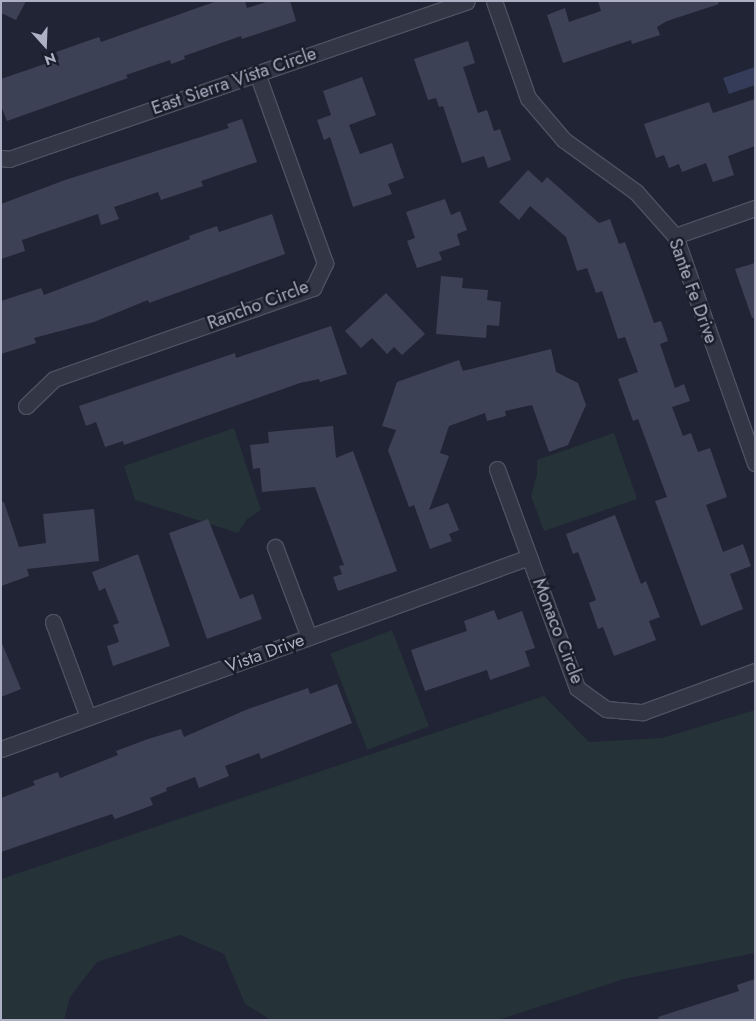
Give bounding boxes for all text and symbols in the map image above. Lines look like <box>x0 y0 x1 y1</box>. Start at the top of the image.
north arrow <box>20 20 70 70</box>
street label: East Sierra Vista Circle <box>149 43 319 119</box>
text: N <box>41 48 59 70</box>
street label: Sante Fe Drive <box>664 236 722 346</box>
street label: Rancho Circle <box>204 276 312 334</box>
street label: Monaco Circle <box>528 575 588 687</box>
street label: Vista Drive <box>223 629 307 677</box>

